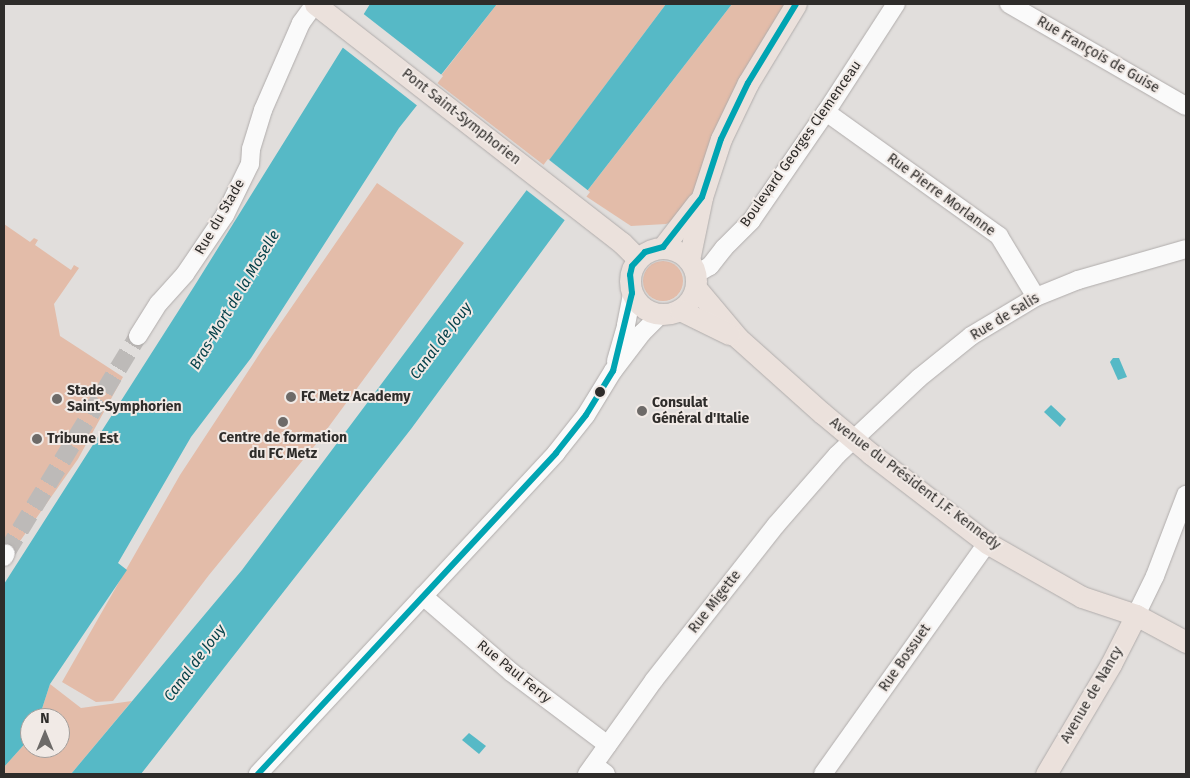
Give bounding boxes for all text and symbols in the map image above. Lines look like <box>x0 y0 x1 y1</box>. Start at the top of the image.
street label: Rue François de Guise <box>1034 13 1162 97</box>
street label: Boulevard Georges Clemenceau <box>737 58 865 230</box>
street label: Pont Saint-Symphorien <box>398 65 524 169</box>
street label: Rue Pierre Morlanne <box>884 150 998 240</box>
street label: Rue du Stade <box>192 176 248 258</box>
water label: Bras-Mort de la Moselle <box>186 227 284 373</box>
street label: Rue de Salis <box>968 290 1042 344</box>
water label: Canal de Jouy <box>406 299 476 383</box>
place label: Stade Saint-Symphorien <box>67 383 182 416</box>
unlabelled marker <box>595 387 605 397</box>
place label: FC Metz Academy <box>301 389 410 405</box>
marker: FC Metz Academy <box>285 391 297 403</box>
marker: Stade Saint-Symphorien <box>51 393 63 405</box>
place label: Consulat Général d'Italie <box>652 395 749 428</box>
marker: Consulat Général d'Italie <box>636 405 648 417</box>
street label: Avenue du Président J.F. Kennedy <box>826 414 1004 554</box>
marker: Centre de formation du FC Metz <box>277 416 289 428</box>
place label: Centre de formation du FC Metz <box>219 430 347 462</box>
place label: Tribune Est <box>47 431 119 447</box>
marker: Tribune Est <box>31 433 43 445</box>
street label: Rue Migette <box>685 567 745 637</box>
water label: Canal de Jouy <box>160 621 230 705</box>
street label: Rue Bossuet <box>876 621 934 695</box>
street label: Rue Paul Ferry <box>474 637 554 707</box>
street label: Avenue de Nancy <box>1058 644 1126 746</box>
north arrow <box>20 708 70 758</box>
text: N <box>40 710 50 727</box>

